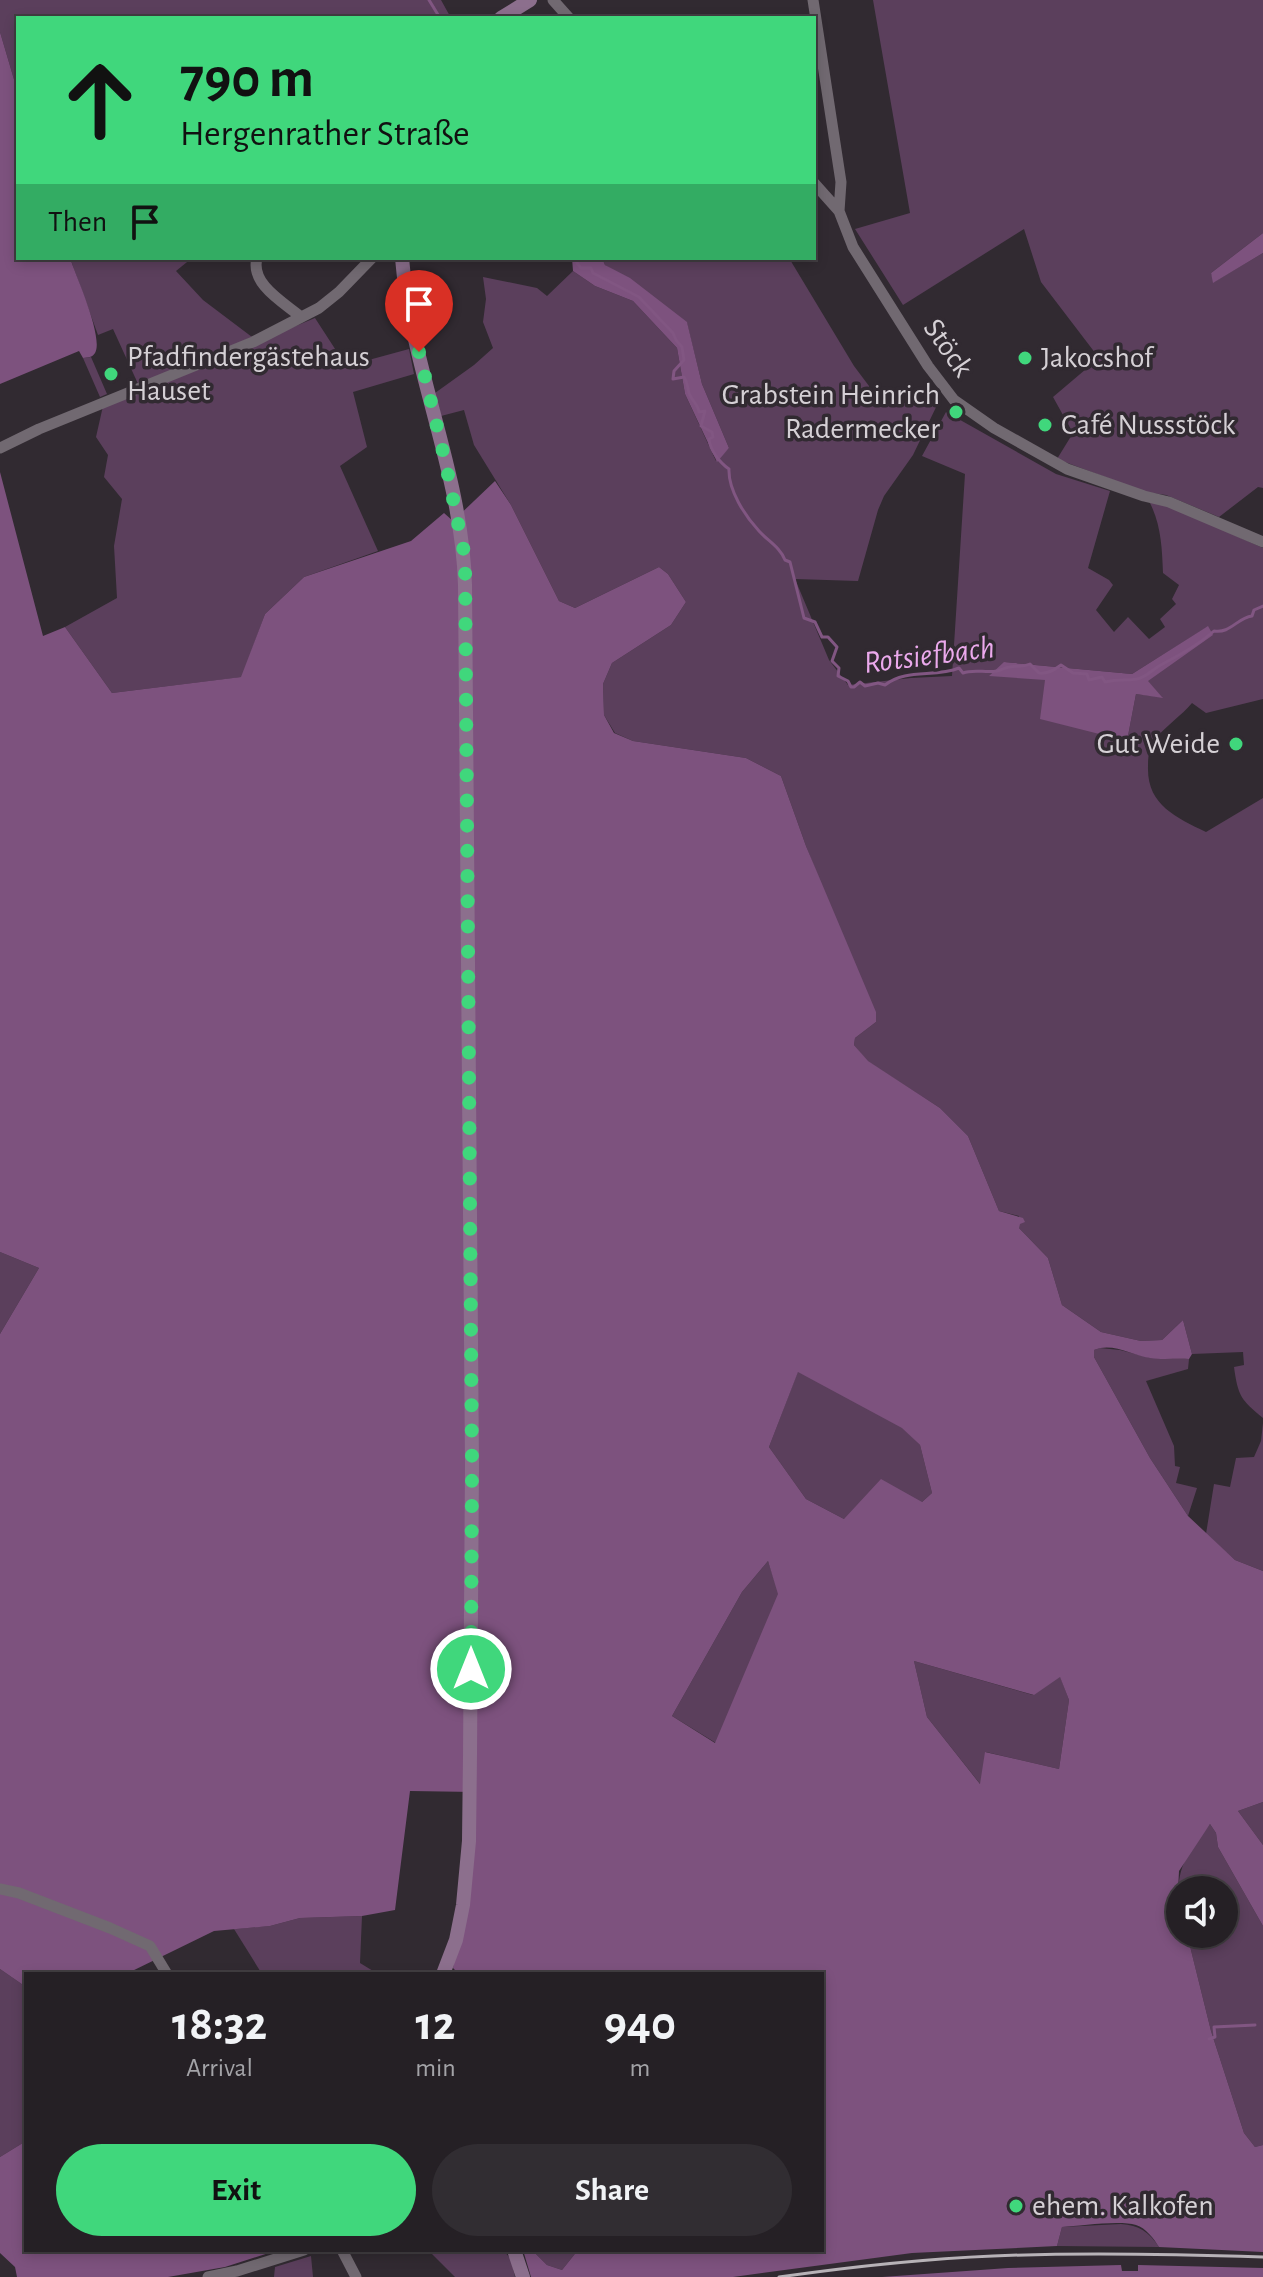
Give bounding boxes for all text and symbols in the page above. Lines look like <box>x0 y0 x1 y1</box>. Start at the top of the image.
icon: ahead <box>48 48 152 152</box>
text: 790 m <box>180 51 314 107</box>
text: Hergenrather Straße <box>180 116 470 152</box>
icon: arrive <box>123 200 167 244</box>
text: Then <box>48 207 107 237</box>
pin <box>385 270 453 352</box>
icon: arrive <box>397 282 441 326</box>
street label: Stöck <box>918 313 979 383</box>
place label: Pfadfindergästehaus Hauset <box>127 342 370 406</box>
place label: Jakocshof <box>1041 343 1155 373</box>
marker: Jakocshof <box>1016 349 1034 367</box>
marker: Pfadfindergästehaus Hauset <box>102 365 120 383</box>
place label: Grabstein Heinrich Radermecker <box>722 380 940 444</box>
marker: Grabstein Heinrich Radermecker <box>947 403 965 421</box>
place label: Café Nussstöck <box>1061 410 1236 440</box>
marker: Café Nussstöck <box>1036 416 1054 434</box>
water label: Rotsiefbach <box>862 631 996 679</box>
place label: Gut Weide <box>1097 729 1220 759</box>
marker: Gut Weide <box>1227 735 1245 753</box>
position arrow <box>429 1627 513 1711</box>
map controls <box>1166 1876 1238 1948</box>
button: sound <box>1166 1876 1238 1948</box>
text: 18:32 <box>172 2001 267 2049</box>
text: 12 <box>415 2001 455 2049</box>
text: 940 <box>604 2001 676 2049</box>
text: Arrival <box>186 2055 253 2081</box>
text: min <box>415 2055 456 2081</box>
text: m <box>629 2055 650 2081</box>
button: Exit <box>56 2144 416 2236</box>
button: Share <box>432 2144 792 2236</box>
place label: ehem. Kalkofen <box>1032 2191 1214 2221</box>
marker: ehem. Kalkofen <box>1007 2197 1025 2215</box>

